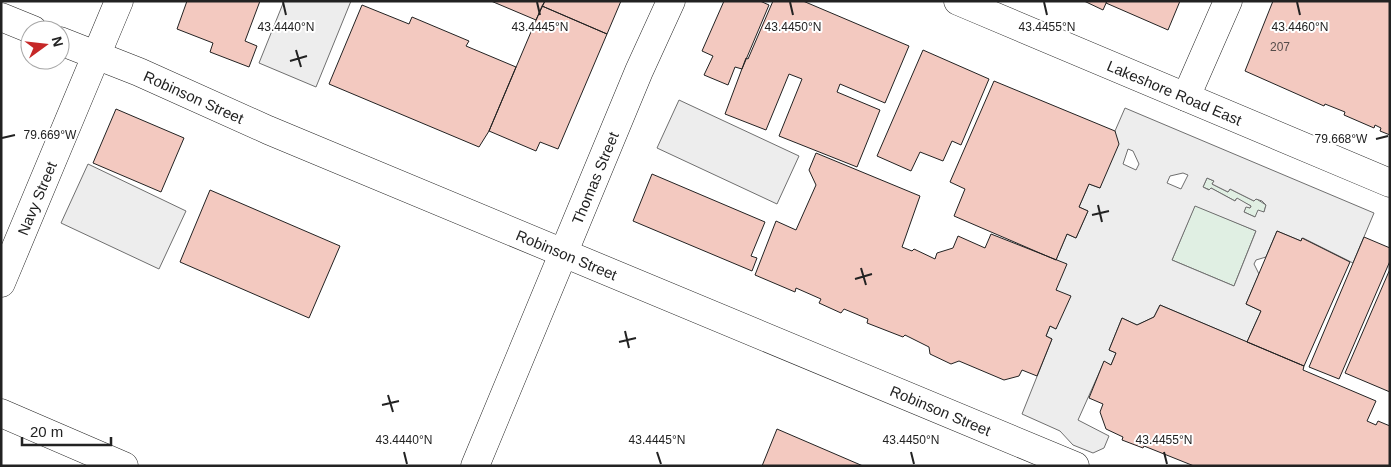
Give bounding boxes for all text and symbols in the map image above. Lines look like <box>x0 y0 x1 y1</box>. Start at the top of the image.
north arrow <box>20 20 70 70</box>
text: 43.4440°N <box>258 20 314 34</box>
text: 43.4445°N <box>512 20 568 34</box>
text: 43.4450°N <box>765 20 821 34</box>
text: 43.4455°N <box>1019 20 1075 34</box>
text: 43.4460°N <box>1272 20 1328 34</box>
text: N <box>49 35 67 49</box>
house number: 207 <box>1270 40 1290 54</box>
street label: Lakeshore Road East <box>1105 56 1245 128</box>
street label: Robinson Street <box>141 67 247 127</box>
text: 79.669°W <box>24 128 77 142</box>
street label: Thomas Street <box>568 128 622 227</box>
text: 79.668°W <box>1315 132 1368 146</box>
street label: Navy Street <box>14 158 60 238</box>
street label: Robinson Street <box>514 226 621 283</box>
street label: Robinson Street <box>888 382 994 439</box>
scale bar <box>22 414 111 446</box>
text: 20 m <box>30 423 63 440</box>
text: 43.4440°N <box>376 433 432 447</box>
text: 43.4445°N <box>629 433 685 447</box>
text: 43.4450°N <box>883 433 939 447</box>
text: 43.4455°N <box>1136 433 1192 447</box>

